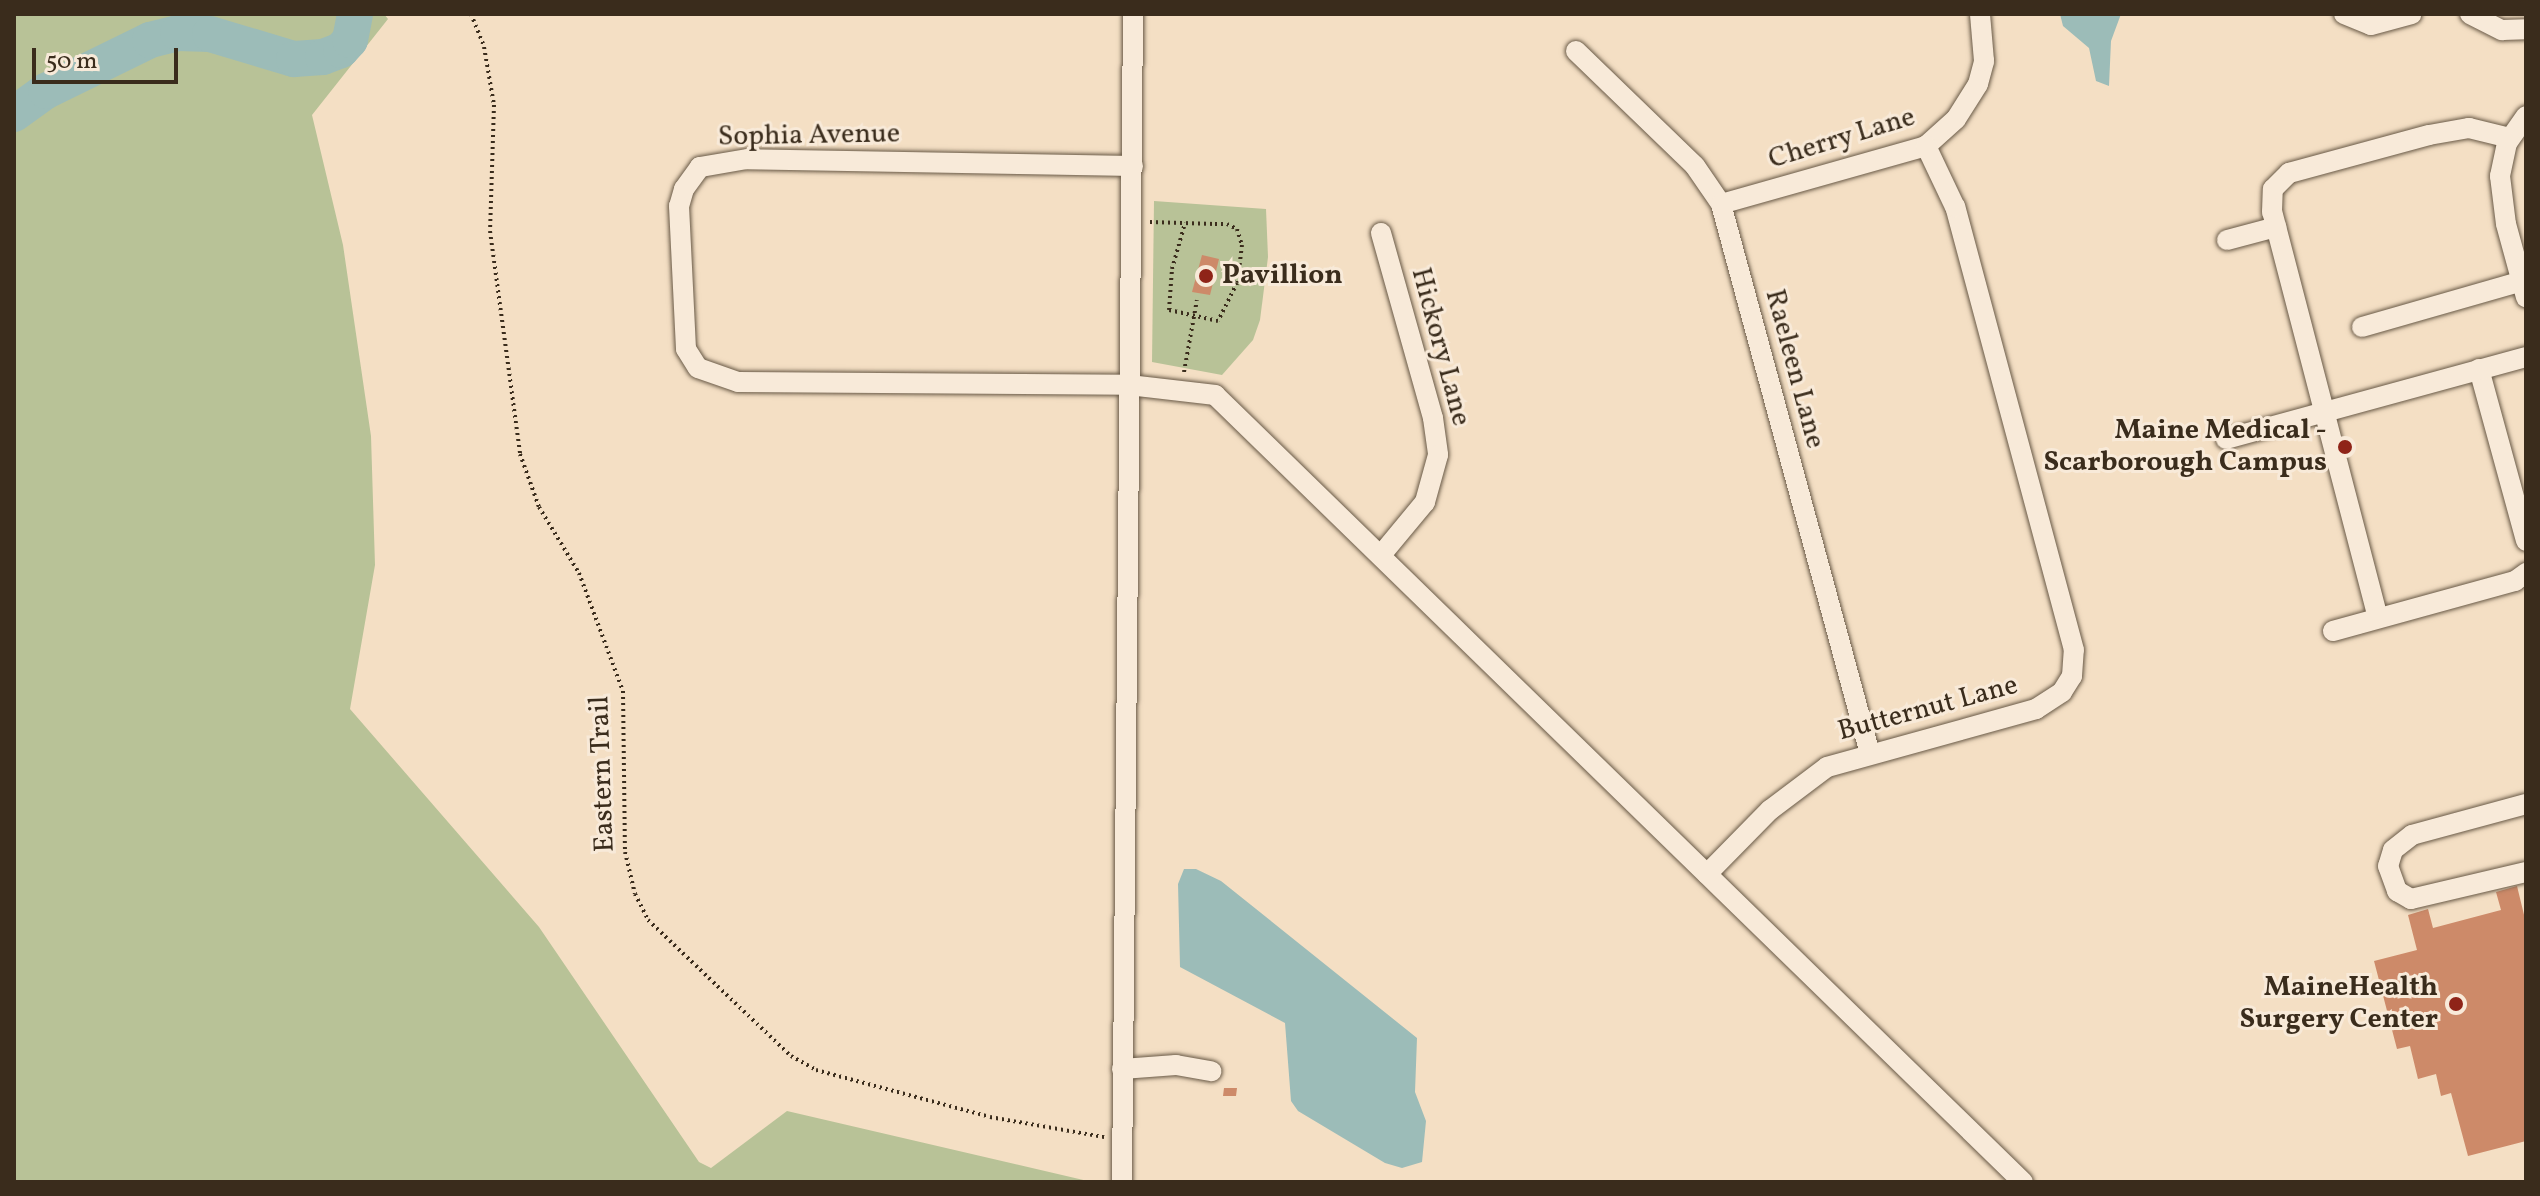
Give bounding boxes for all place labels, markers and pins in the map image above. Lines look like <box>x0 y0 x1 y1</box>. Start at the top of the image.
place label: Pavillion <box>1222 259 1343 293</box>
marker: Pavillion <box>1197 267 1215 285</box>
place label: Maine Medical - Scarborough Campus <box>2043 414 2327 480</box>
marker: Maine Medical - Scarborough Campus <box>2334 436 2356 458</box>
place label: MaineHealth Surgery Center <box>2239 971 2438 1037</box>
marker: MaineHealth Surgery Center <box>2445 993 2467 1015</box>

